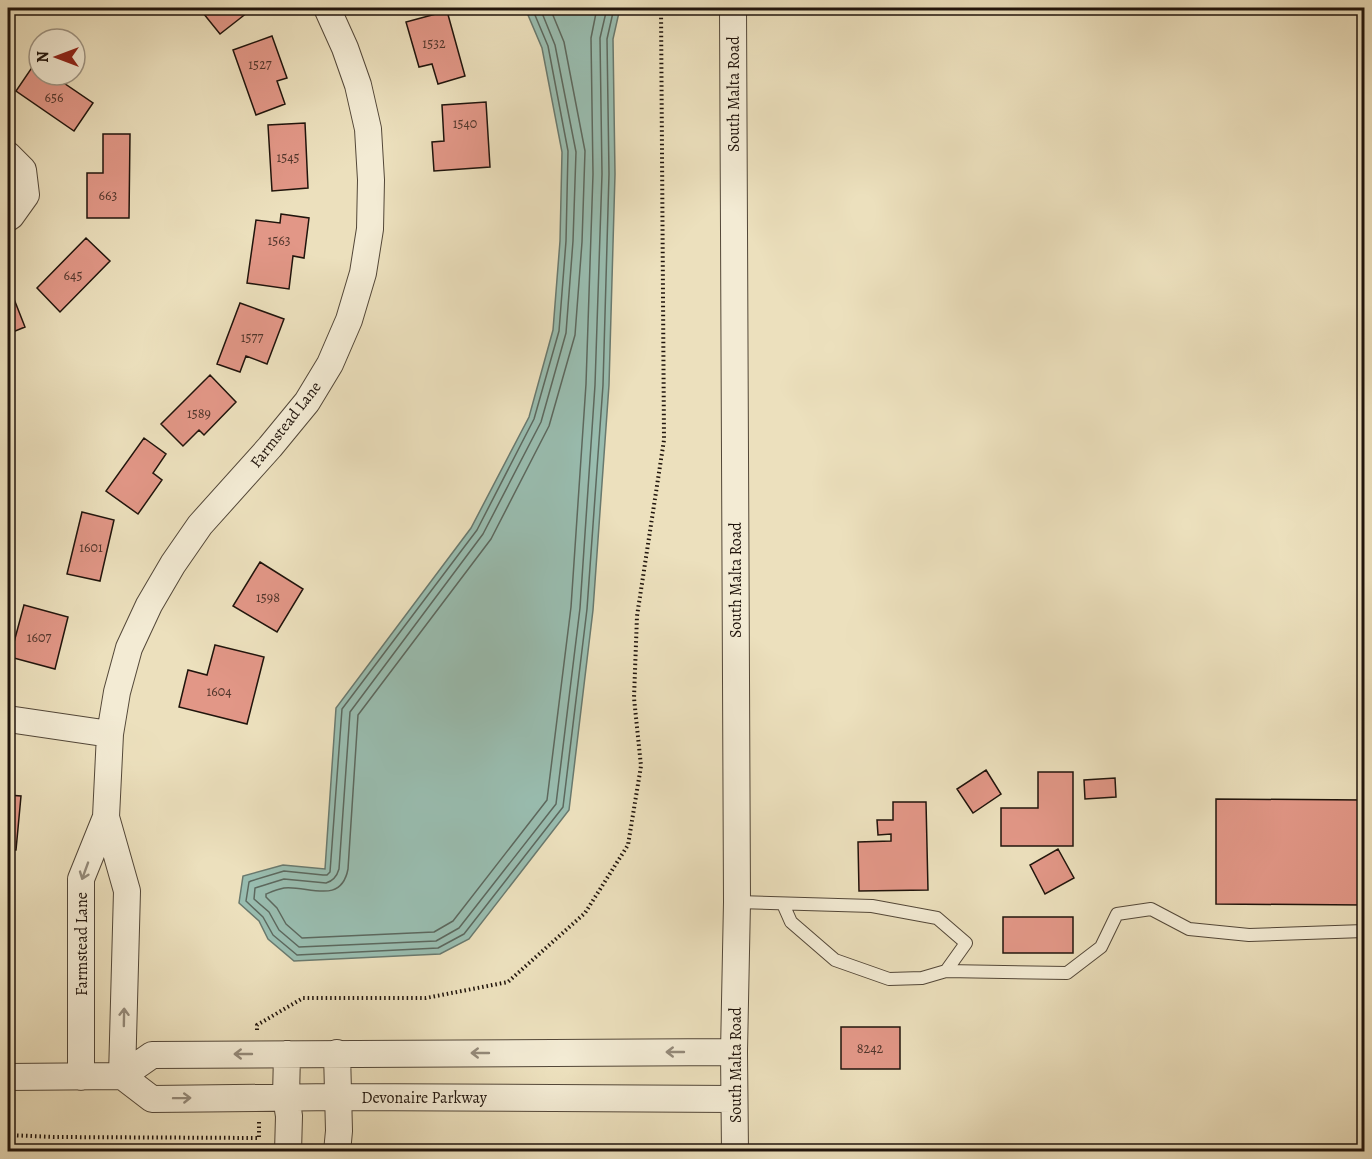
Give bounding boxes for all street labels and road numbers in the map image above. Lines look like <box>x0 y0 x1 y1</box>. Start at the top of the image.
street label: South Malta Road <box>723 36 745 152</box>
street label: Farmstead Lane <box>245 377 326 472</box>
street label: South Malta Road <box>725 522 747 638</box>
street label: Farmstead Lane <box>71 892 93 996</box>
street label: South Malta Road <box>725 1007 747 1123</box>
street label: Devonaire Parkway <box>361 1087 488 1109</box>

